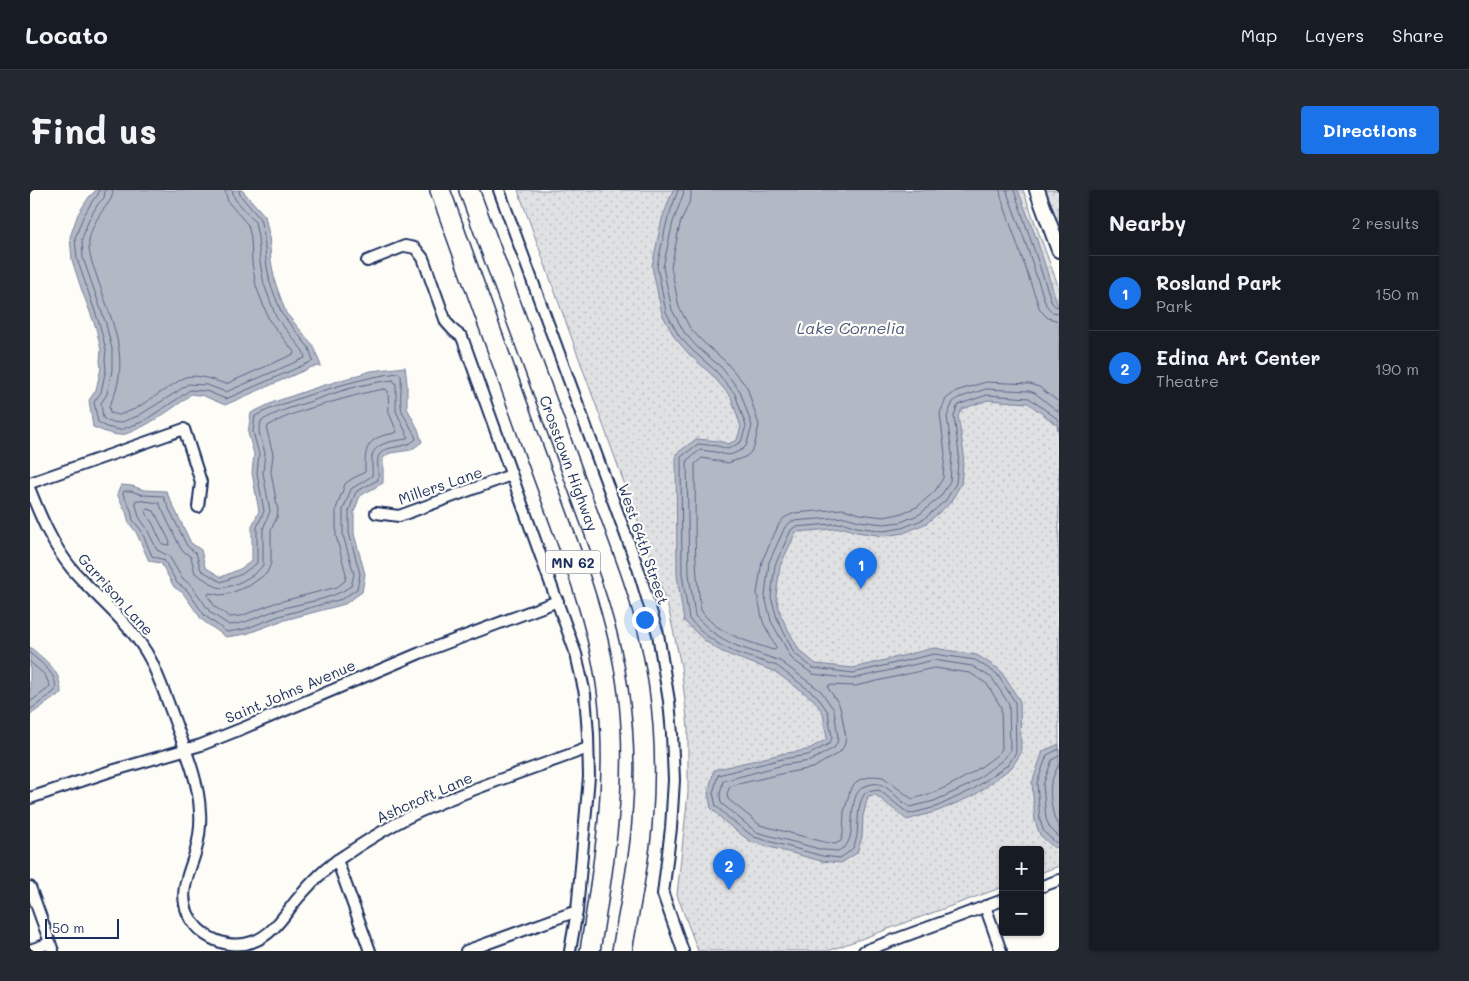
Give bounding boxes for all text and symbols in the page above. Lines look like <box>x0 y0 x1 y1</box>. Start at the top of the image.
text: Locato <box>25 19 108 50</box>
text: Map <box>1241 23 1277 47</box>
text: Layers <box>1305 23 1364 47</box>
text: Share <box>1392 23 1444 47</box>
button: Directions <box>1301 106 1439 154</box>
text: Find us <box>30 107 157 153</box>
text: Nearby <box>1109 209 1186 236</box>
text: 2 results <box>1352 212 1419 233</box>
text: Rosland Park <box>1156 270 1282 295</box>
text: 1 <box>1121 283 1129 304</box>
text: 150 m <box>1375 283 1419 304</box>
text: Park <box>1156 295 1192 316</box>
water label: Lake Cornelia <box>797 317 905 338</box>
text: Edina Art Center <box>1156 345 1320 370</box>
text: 2 <box>1121 358 1129 379</box>
text: 190 m <box>1375 358 1419 379</box>
text: Theatre <box>1156 370 1219 391</box>
street label: Crosstown Highway <box>535 392 603 534</box>
street label: Millers Lane <box>395 461 485 509</box>
street label: West 64th Street <box>614 481 674 607</box>
pin: 1 <box>845 548 877 589</box>
street label: Garrison Lane <box>74 549 158 639</box>
road number: MN 62 <box>546 551 600 574</box>
your location <box>632 607 658 633</box>
street label: Saint Johns Avenue <box>222 654 358 728</box>
street label: Ashcroft Lane <box>373 767 475 827</box>
map controls <box>999 846 1044 936</box>
button: + <box>999 846 1044 891</box>
pin: 2 <box>713 849 745 890</box>
button: − <box>999 891 1044 936</box>
scale bar <box>45 916 119 939</box>
text: 50 m <box>52 918 84 937</box>

